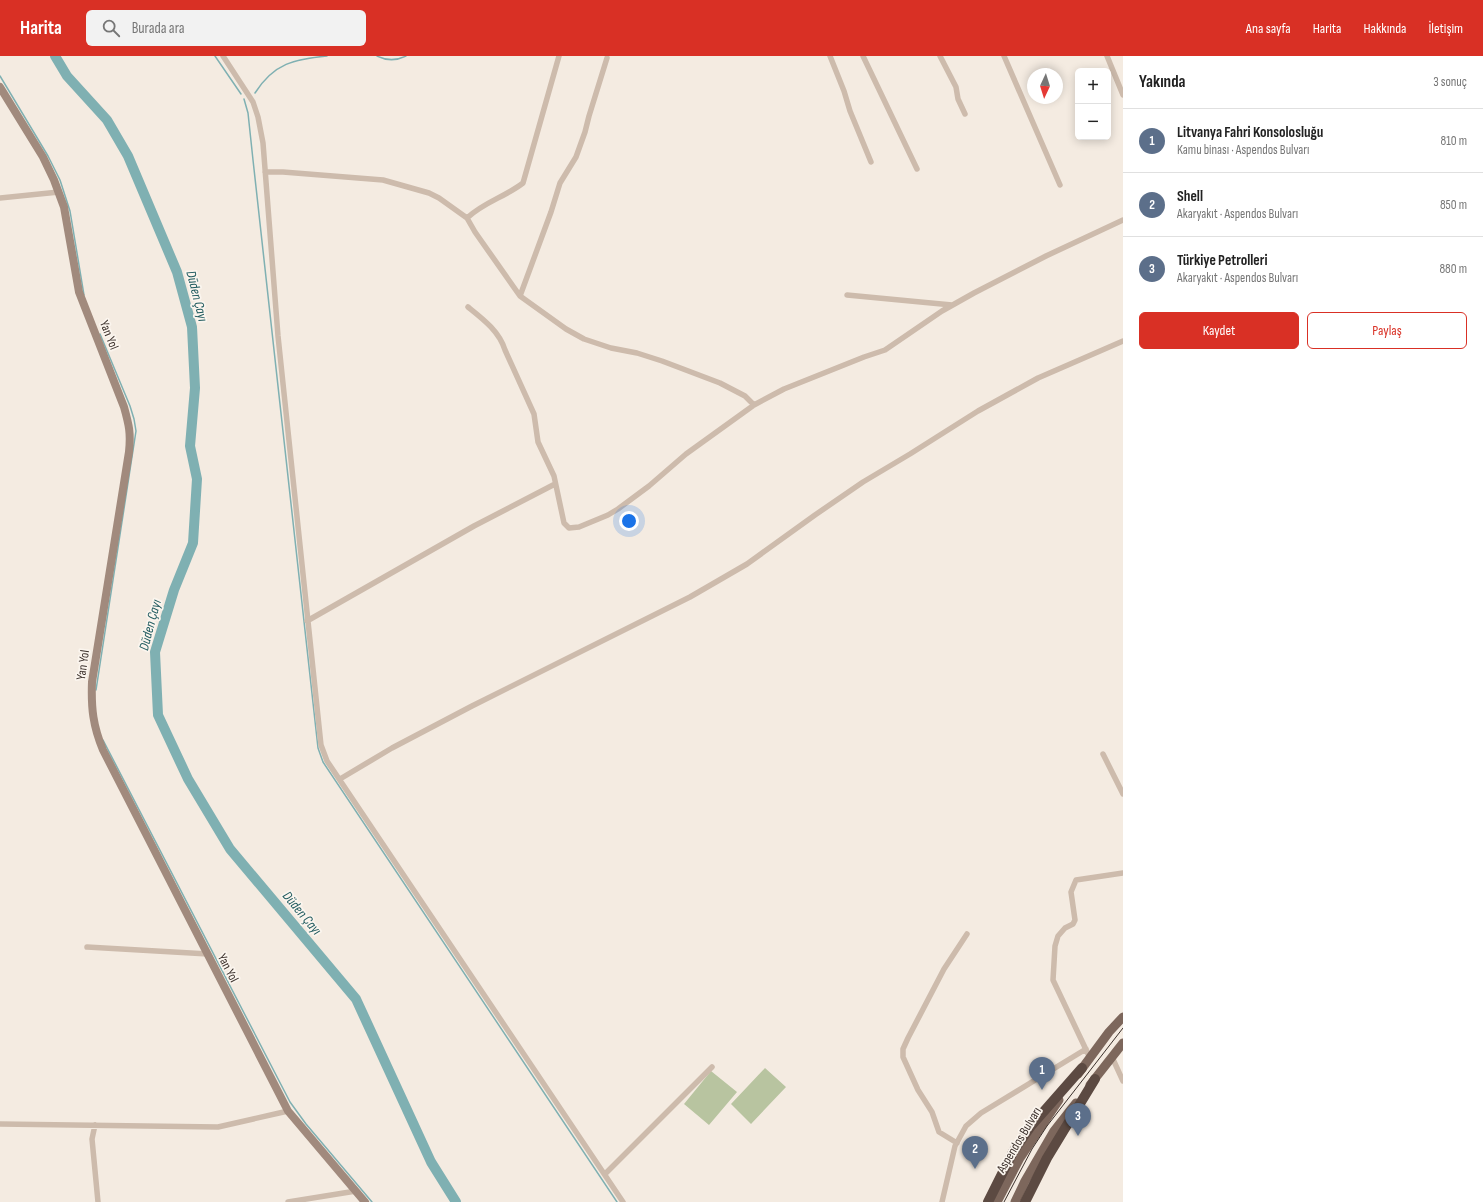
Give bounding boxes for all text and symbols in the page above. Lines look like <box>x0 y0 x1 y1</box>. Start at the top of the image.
search box <box>86 10 366 46</box>
text: Harita <box>20 17 62 40</box>
icon: search <box>100 17 122 39</box>
text: Burada ara <box>132 19 184 38</box>
text: Ana sayfa <box>1246 20 1291 37</box>
text: Harita <box>1313 20 1341 37</box>
text: Hakkında <box>1363 20 1406 37</box>
text: İletişim <box>1428 20 1463 37</box>
north arrow <box>1027 68 1063 104</box>
map controls <box>1075 68 1111 140</box>
button: + <box>1075 68 1111 104</box>
text: Yakında <box>1139 72 1186 92</box>
text: 3 sonuç <box>1433 74 1467 90</box>
button: − <box>1075 104 1111 140</box>
text: Litvanya Fahri Konsolosluğu <box>1177 123 1323 142</box>
text: 1 <box>1149 133 1155 149</box>
text: 810 m <box>1441 133 1467 149</box>
text: Kamu binası · Aspendos Bulvarı <box>1177 142 1309 158</box>
text: Shell <box>1177 187 1203 206</box>
text: 2 <box>1149 197 1155 213</box>
text: 850 m <box>1440 197 1467 213</box>
text: Akaryakıt · Aspendos Bulvarı <box>1177 206 1298 222</box>
text: Türkiye Petrolleri <box>1177 251 1267 270</box>
text: 3 <box>1149 261 1155 277</box>
text: 880 m <box>1439 261 1467 277</box>
water label: Düden Çayı <box>182 269 212 324</box>
text: Akaryakıt · Aspendos Bulvarı <box>1177 270 1298 286</box>
button: Kaydet <box>1139 312 1299 349</box>
button: Paylaş <box>1307 312 1467 349</box>
street label: Yan Yol <box>96 318 122 352</box>
your location <box>619 511 639 531</box>
water label: Düden Çayı <box>135 597 165 652</box>
street label: Yan Yol <box>73 649 93 681</box>
water label: Düden Çayı <box>279 888 325 939</box>
street label: Yan Yol <box>214 951 242 985</box>
pin: 1 <box>1029 1057 1055 1090</box>
pin: 3 <box>1065 1103 1091 1136</box>
street label: Aspendos Bulvarı <box>993 1104 1045 1177</box>
pin: 2 <box>962 1136 988 1169</box>

